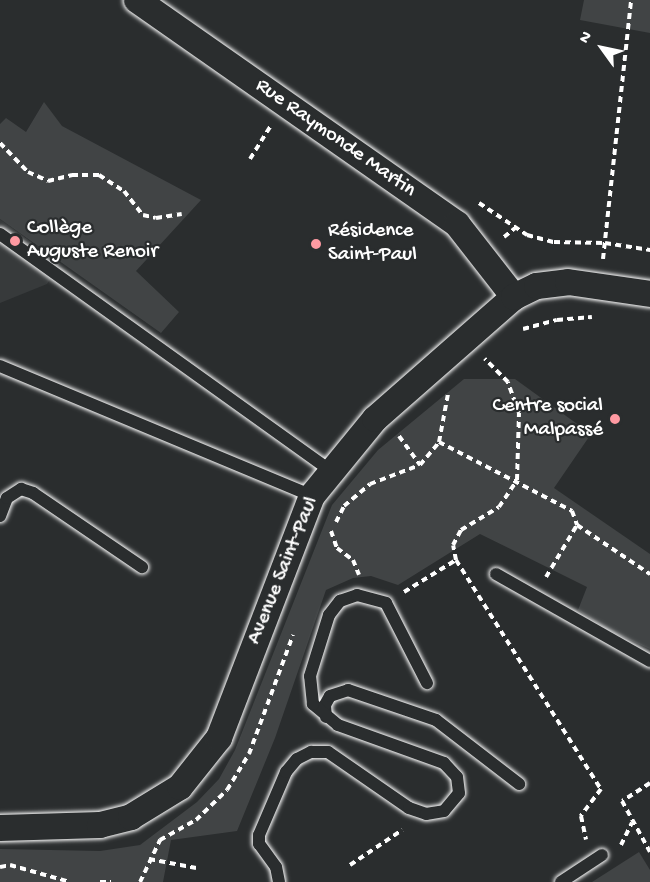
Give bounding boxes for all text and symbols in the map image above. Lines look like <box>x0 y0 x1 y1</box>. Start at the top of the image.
north arrow <box>572 18 632 78</box>
text: N <box>576 28 597 47</box>
street label: Rue Raymonde Martin <box>250 74 420 204</box>
place label: Collège Auguste Renoir <box>27 216 158 266</box>
place label: Résidence Saint-Paul <box>328 219 417 269</box>
marker: Collège Auguste Renoir <box>8 234 22 248</box>
marker: Résidence Saint-Paul <box>309 237 323 251</box>
place label: Centre social Malpassé <box>492 394 603 444</box>
marker: Centre social Malpassé <box>608 412 622 426</box>
street label: Avenue Saint-Paul <box>243 494 325 648</box>

